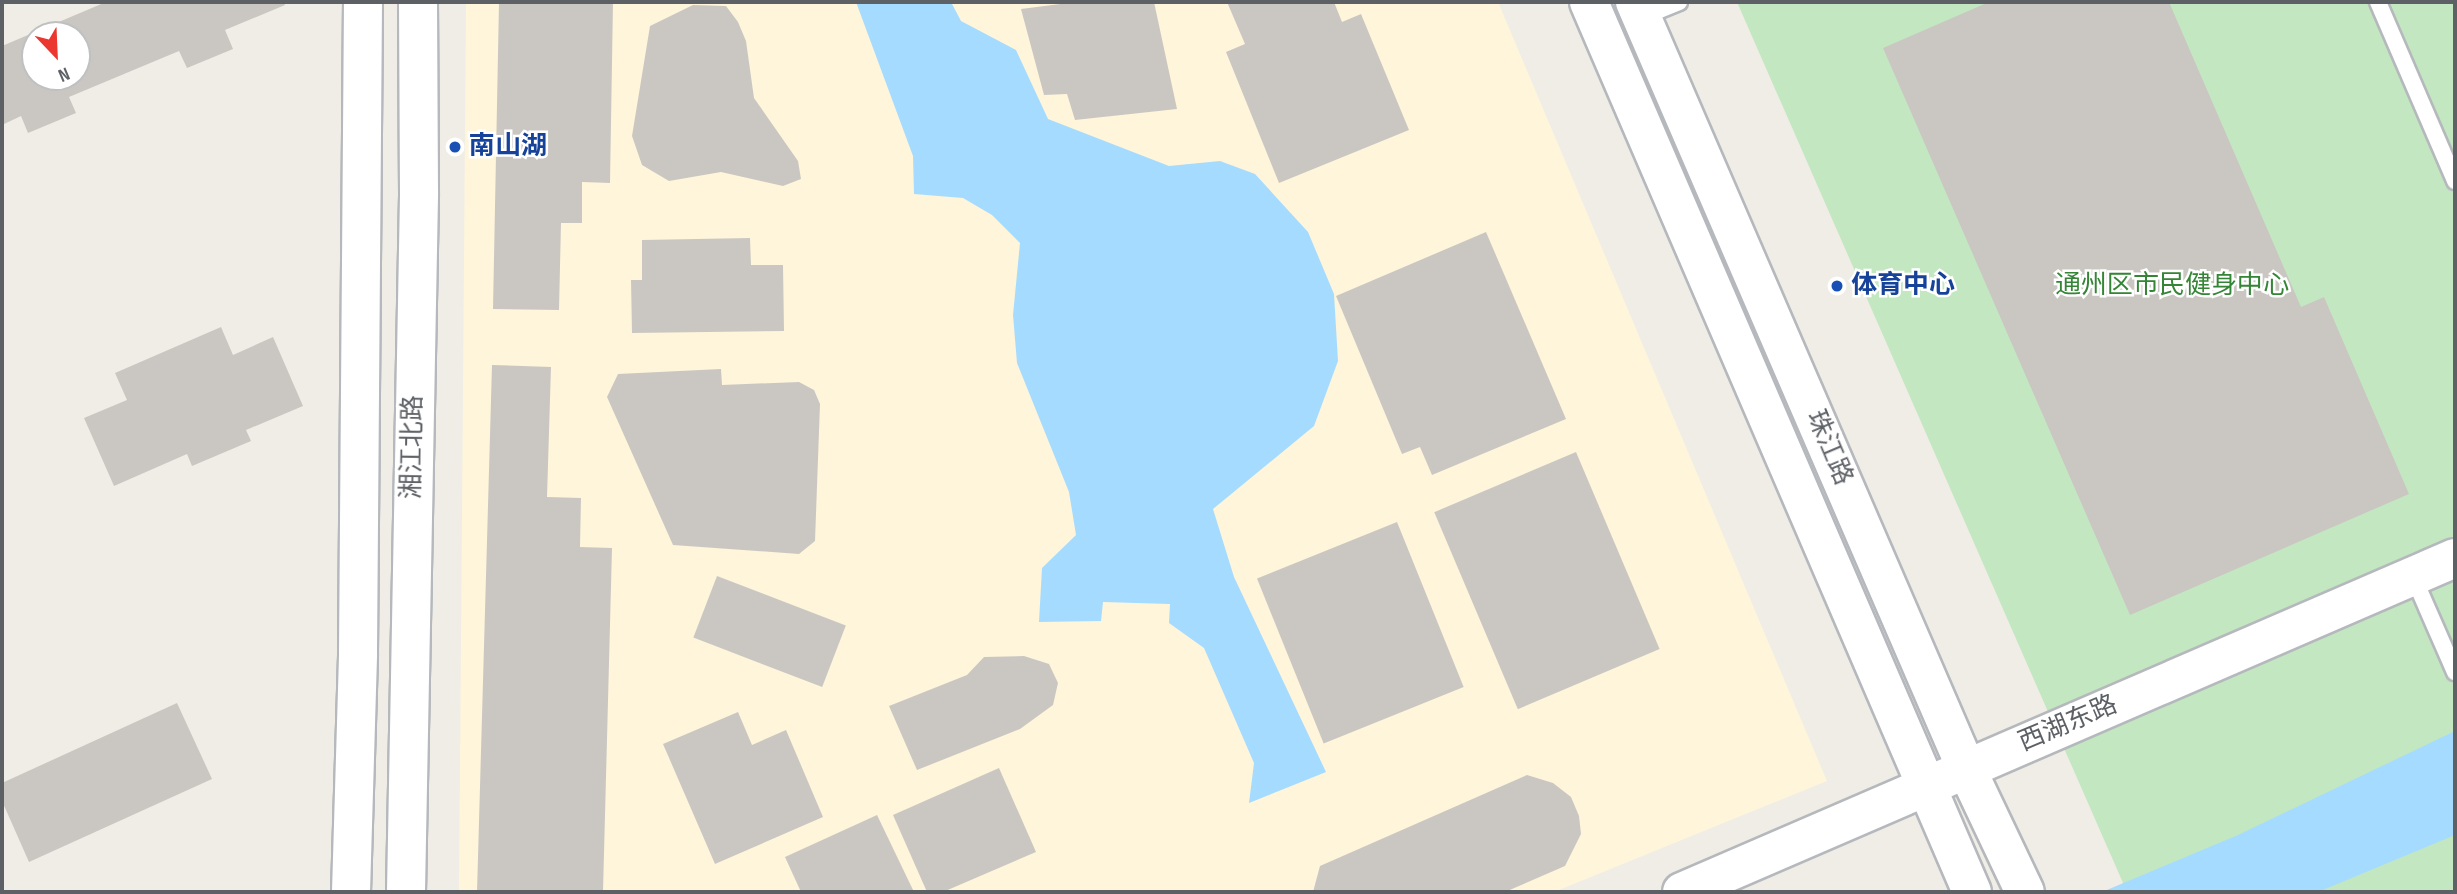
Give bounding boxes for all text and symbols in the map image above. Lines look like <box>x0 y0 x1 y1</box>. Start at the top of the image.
north arrow <box>21 21 91 91</box>
text: N <box>54 61 73 87</box>
place label: 南山湖 <box>469 131 547 163</box>
marker: 南山湖 <box>447 139 463 155</box>
place label: 体育中心 <box>1851 270 1955 302</box>
park label: 通州区市民健身中心 <box>2055 270 2289 302</box>
marker: 体育中心 <box>1829 278 1845 294</box>
street label: 湘江北路 <box>396 395 430 499</box>
street label: 珠江路 <box>1799 406 1859 490</box>
street label: 西湖东路 <box>2014 689 2122 759</box>

